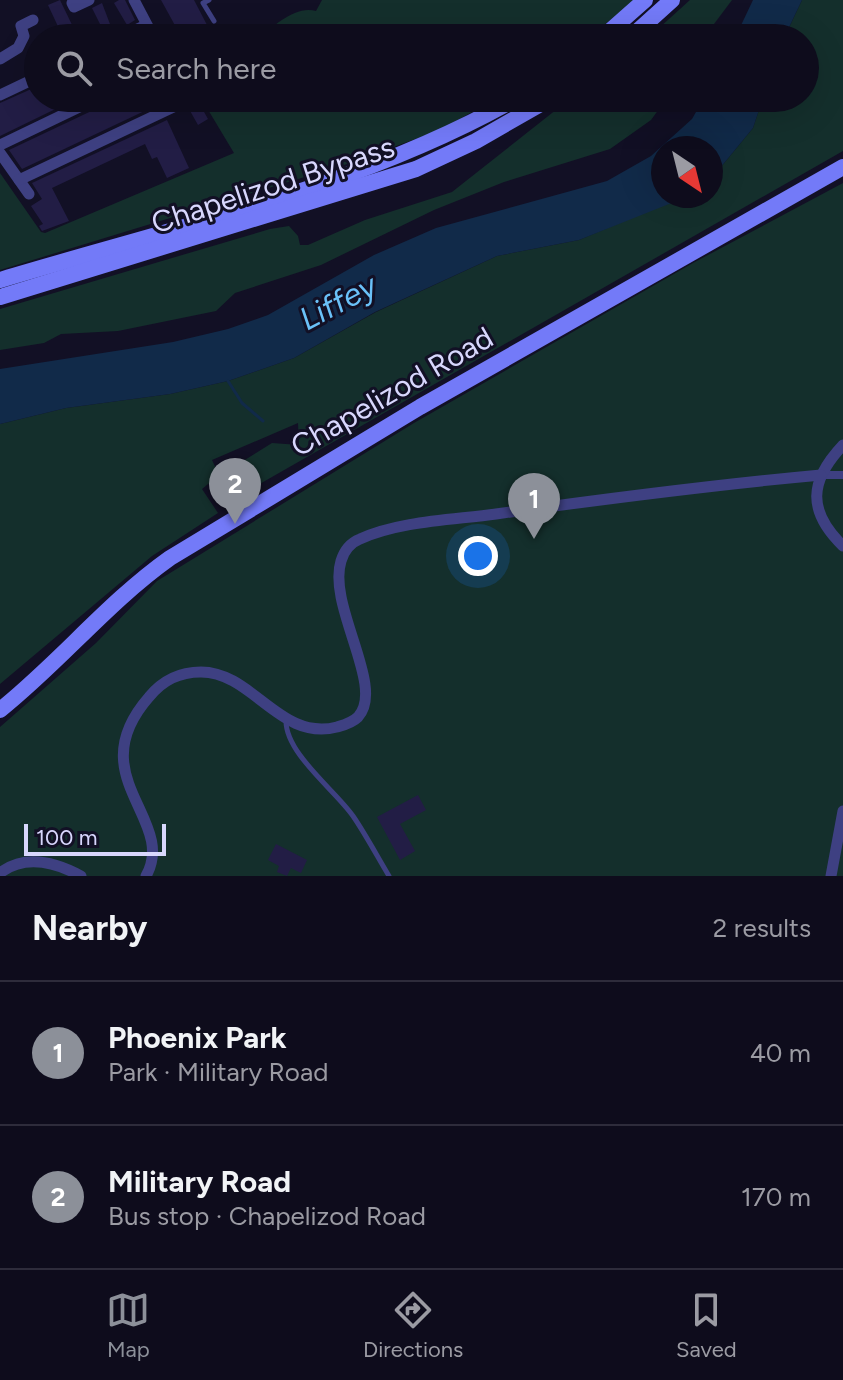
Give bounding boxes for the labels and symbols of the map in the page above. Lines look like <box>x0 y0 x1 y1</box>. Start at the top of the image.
street label: Chapelizod Bypass <box>147 128 399 241</box>
north arrow <box>651 136 723 208</box>
water label: Liffey <box>293 265 384 338</box>
street label: Chapelizod Road <box>284 319 500 464</box>
pin: 2 <box>209 458 261 524</box>
pin: 1 <box>508 473 560 539</box>
your location <box>458 536 498 576</box>
scale bar <box>24 820 166 856</box>

